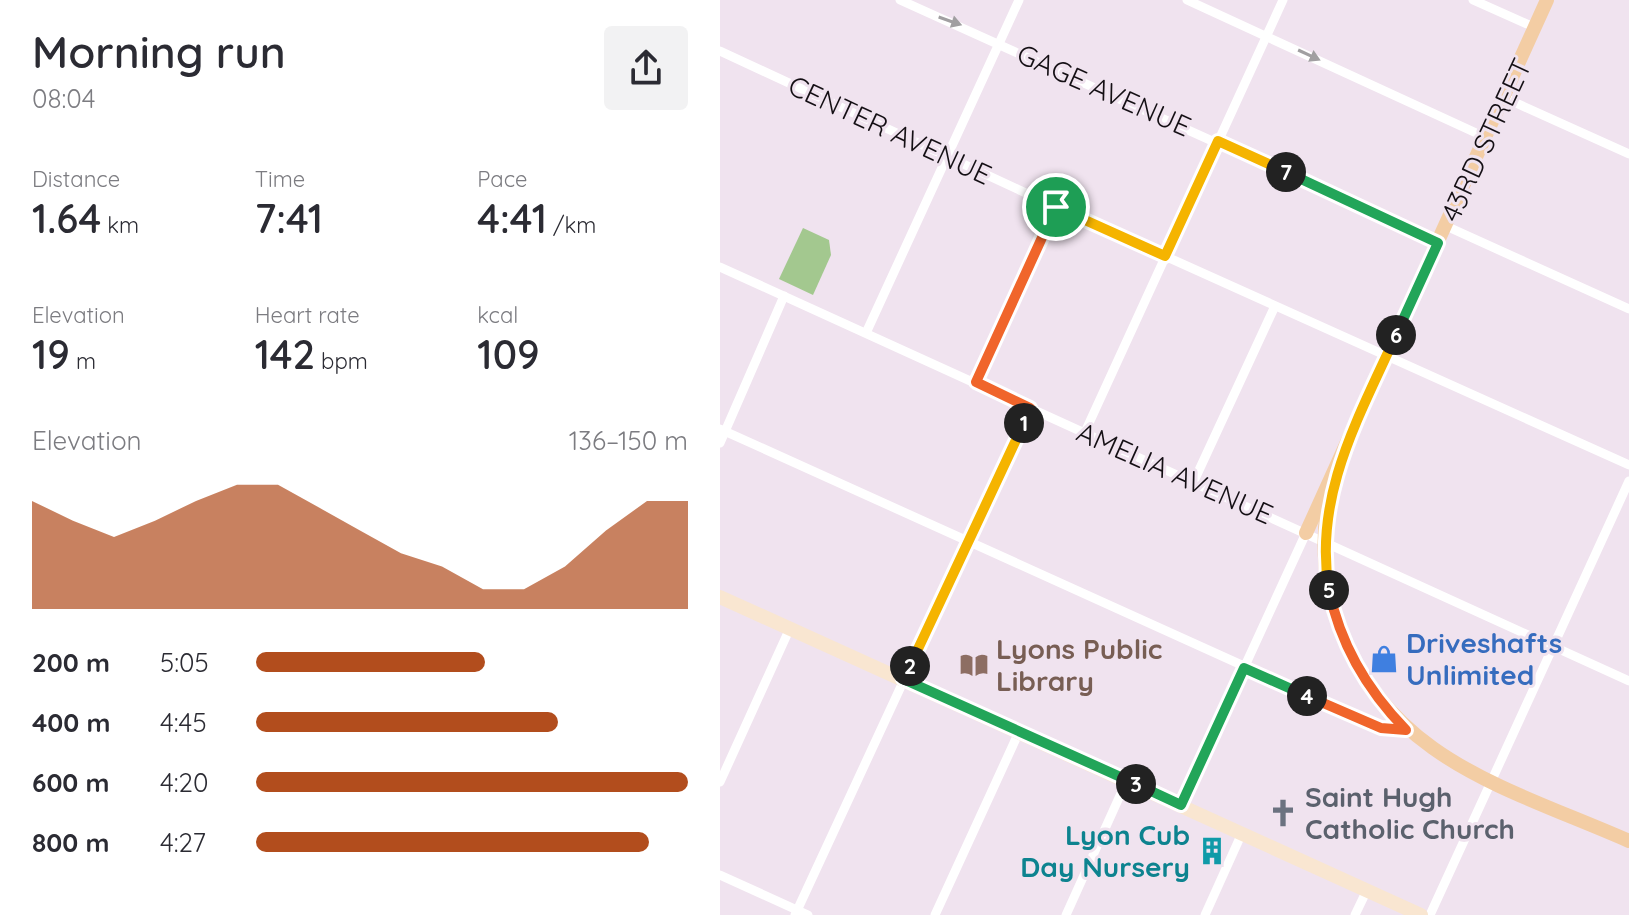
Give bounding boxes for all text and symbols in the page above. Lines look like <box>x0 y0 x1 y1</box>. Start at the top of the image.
one-way arrow <box>938 16 962 28</box>
text: Morning run <box>32 24 286 79</box>
button: share <box>604 26 688 110</box>
street label: GAGE AVENUE <box>1012 36 1197 144</box>
one-way arrow <box>1297 49 1321 62</box>
street label: 43RD STREET <box>1432 53 1539 227</box>
street label: CENTER AVENUE <box>783 67 997 192</box>
text: 08:04 <box>32 82 96 115</box>
pin: 7 <box>1266 152 1306 192</box>
text: 7 <box>1280 158 1292 186</box>
text: Distance <box>32 165 120 193</box>
text: Time <box>255 165 305 193</box>
text: Pace <box>477 165 528 193</box>
pin <box>1022 173 1090 241</box>
icon: arrive <box>1034 185 1078 229</box>
text: 1.64 <box>32 193 101 243</box>
text: 7:41 <box>255 193 323 243</box>
text: 4:41 <box>477 193 547 243</box>
text: km <box>101 211 139 239</box>
text: /km <box>547 211 596 239</box>
text: Elevation <box>32 301 125 329</box>
text: Heart rate <box>255 301 360 329</box>
text: kcal <box>477 301 518 329</box>
pin: 6 <box>1376 315 1416 355</box>
text: 6 <box>1390 321 1402 349</box>
text: 19 <box>32 329 70 379</box>
text: 142 <box>255 329 315 379</box>
text: 109 <box>477 329 540 379</box>
text: m <box>70 347 96 375</box>
text: bpm <box>315 347 368 375</box>
pin: 1 <box>1004 403 1044 443</box>
text: 1 <box>1020 409 1028 437</box>
street label: AMELIA AVENUE <box>1072 414 1279 531</box>
text: Elevation <box>32 424 142 457</box>
text: 136–150 m <box>569 424 688 457</box>
pin: 5 <box>1309 570 1349 610</box>
text: 5 <box>1323 576 1335 604</box>
place label: Driveshafts Unlimited <box>1406 625 1562 692</box>
place label: Lyons Public Library <box>996 631 1162 698</box>
shop icon: Driveshafts Unlimited <box>1369 644 1399 674</box>
text: 200 m <box>32 646 110 679</box>
text: 5:05 <box>160 646 209 679</box>
pin: 2 <box>890 646 930 686</box>
library icon: Lyons Public Library <box>959 650 989 680</box>
text: 2 <box>904 652 916 680</box>
pin: 4 <box>1287 676 1327 716</box>
text: 4 <box>1301 682 1313 710</box>
text: 400 m <box>32 706 110 739</box>
text: 4:45 <box>160 706 207 739</box>
pin: 3 <box>1116 764 1156 804</box>
text: 600 m <box>32 766 110 799</box>
text: 4:20 <box>160 766 208 799</box>
text: 3 <box>1130 770 1142 798</box>
place label: Saint Hugh Catholic Church <box>1305 779 1515 846</box>
church icon: Saint Hugh Catholic Church <box>1268 798 1298 828</box>
place label: Lyon Cub Day Nursery <box>1020 817 1190 884</box>
text: 800 m <box>32 826 109 859</box>
text: 4:27 <box>160 826 206 859</box>
building icon: Lyon Cub Day Nursery <box>1197 836 1227 866</box>

